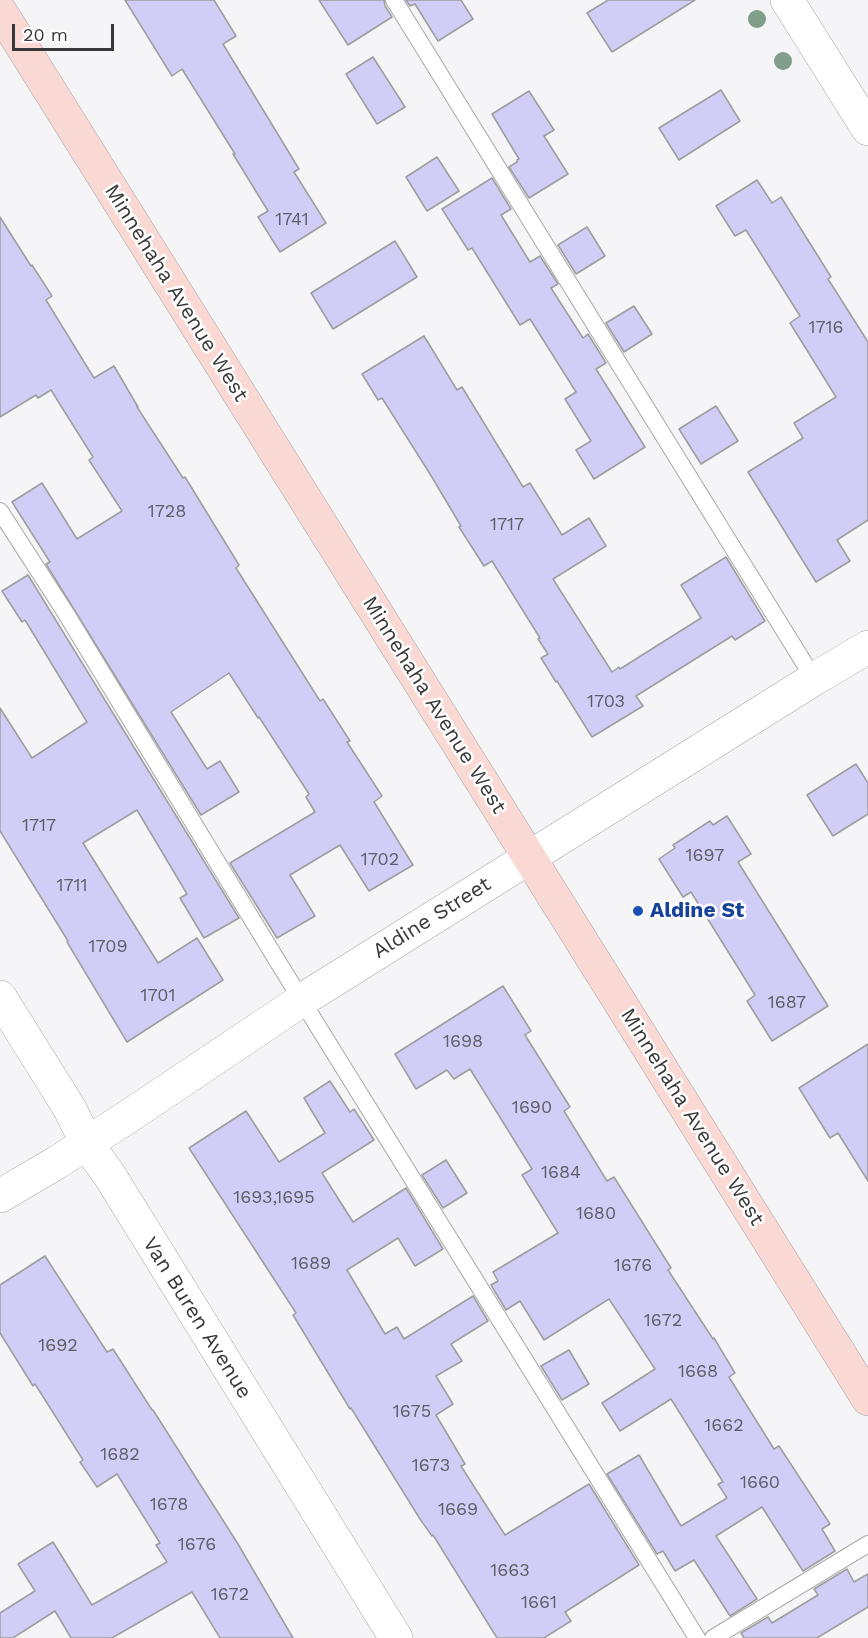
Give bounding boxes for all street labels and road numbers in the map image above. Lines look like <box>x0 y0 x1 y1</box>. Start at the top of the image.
street label: Minnehaha Avenue West <box>99 180 253 406</box>
street label: Minnehaha Avenue West <box>357 592 511 818</box>
street label: Aldine Street <box>368 872 496 964</box>
street label: Minnehaha Avenue West <box>615 1004 769 1230</box>
street label: Van Buren Avenue <box>137 1233 257 1403</box>

